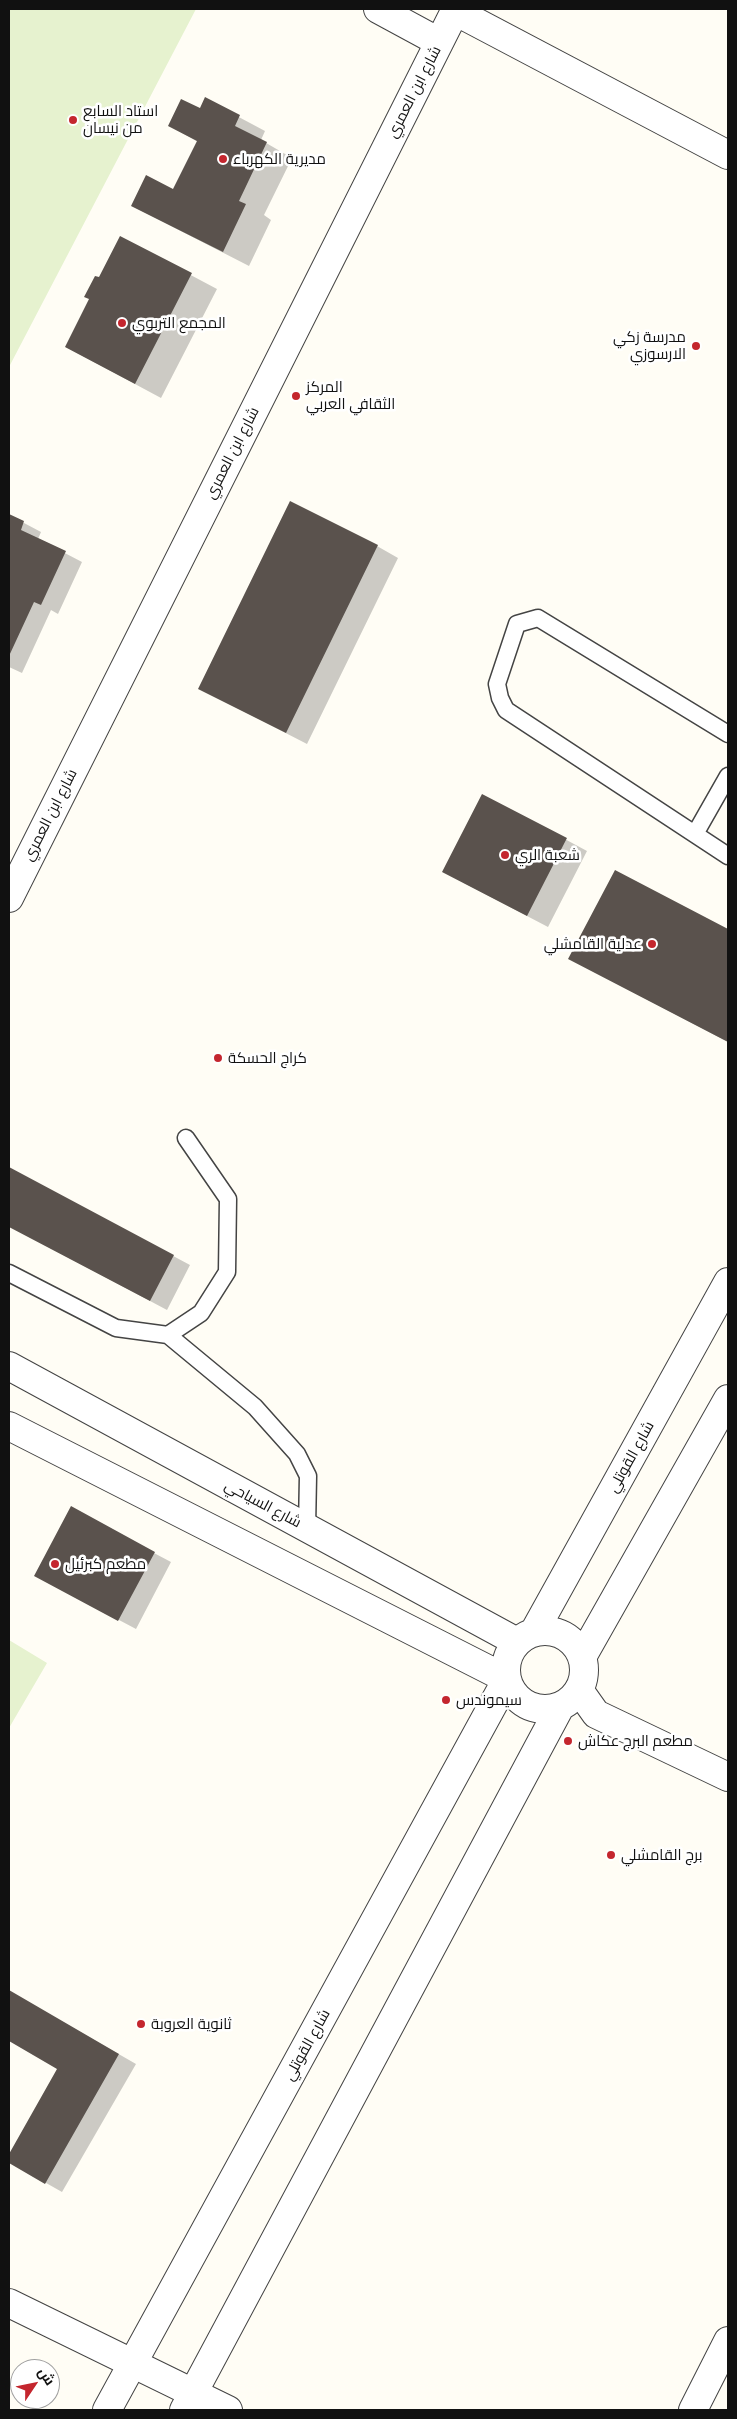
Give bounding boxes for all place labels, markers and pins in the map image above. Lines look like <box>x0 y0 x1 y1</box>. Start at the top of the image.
place label: استاد السابع من نيسان <box>83 102 158 137</box>
marker: استاد السابع من نيسان <box>67 114 79 126</box>
place label: مديرية الكهرباء <box>233 150 326 168</box>
marker: مديرية الكهرباء <box>217 153 229 165</box>
place label: المجمع التربوي <box>132 314 226 332</box>
marker: المجمع التربوي <box>116 317 128 329</box>
place label: مدرسة زكي الارسوزي <box>613 328 686 363</box>
marker: مدرسة زكي الارسوزي <box>690 340 702 352</box>
place label: المركز الثقافي العربي <box>306 378 395 413</box>
marker: المركز الثقافي العربي <box>290 390 302 402</box>
place label: شعبة الري <box>515 846 580 864</box>
marker: شعبة الري <box>499 849 511 861</box>
place label: عدلية القامشلي <box>544 935 642 953</box>
marker: عدلية القامشلي <box>646 938 658 950</box>
place label: كراج الحسكة <box>228 1049 307 1067</box>
marker: كراج الحسكة <box>212 1052 224 1064</box>
place label: مطعم كبرئيل <box>65 1555 146 1573</box>
marker: مطعم كبرئيل <box>49 1558 61 1570</box>
place label: سيموندس <box>456 1691 522 1709</box>
marker: سيموندس <box>440 1694 452 1706</box>
place label: مطعم البرج عكاش <box>578 1732 693 1750</box>
marker: مطعم البرج عكاش <box>562 1735 574 1747</box>
place label: برج القامشلي <box>621 1846 702 1864</box>
marker: برج القامشلي <box>605 1849 617 1861</box>
place label: ثانوية العروبة <box>151 2015 232 2033</box>
marker: ثانوية العروبة <box>135 2018 147 2030</box>

